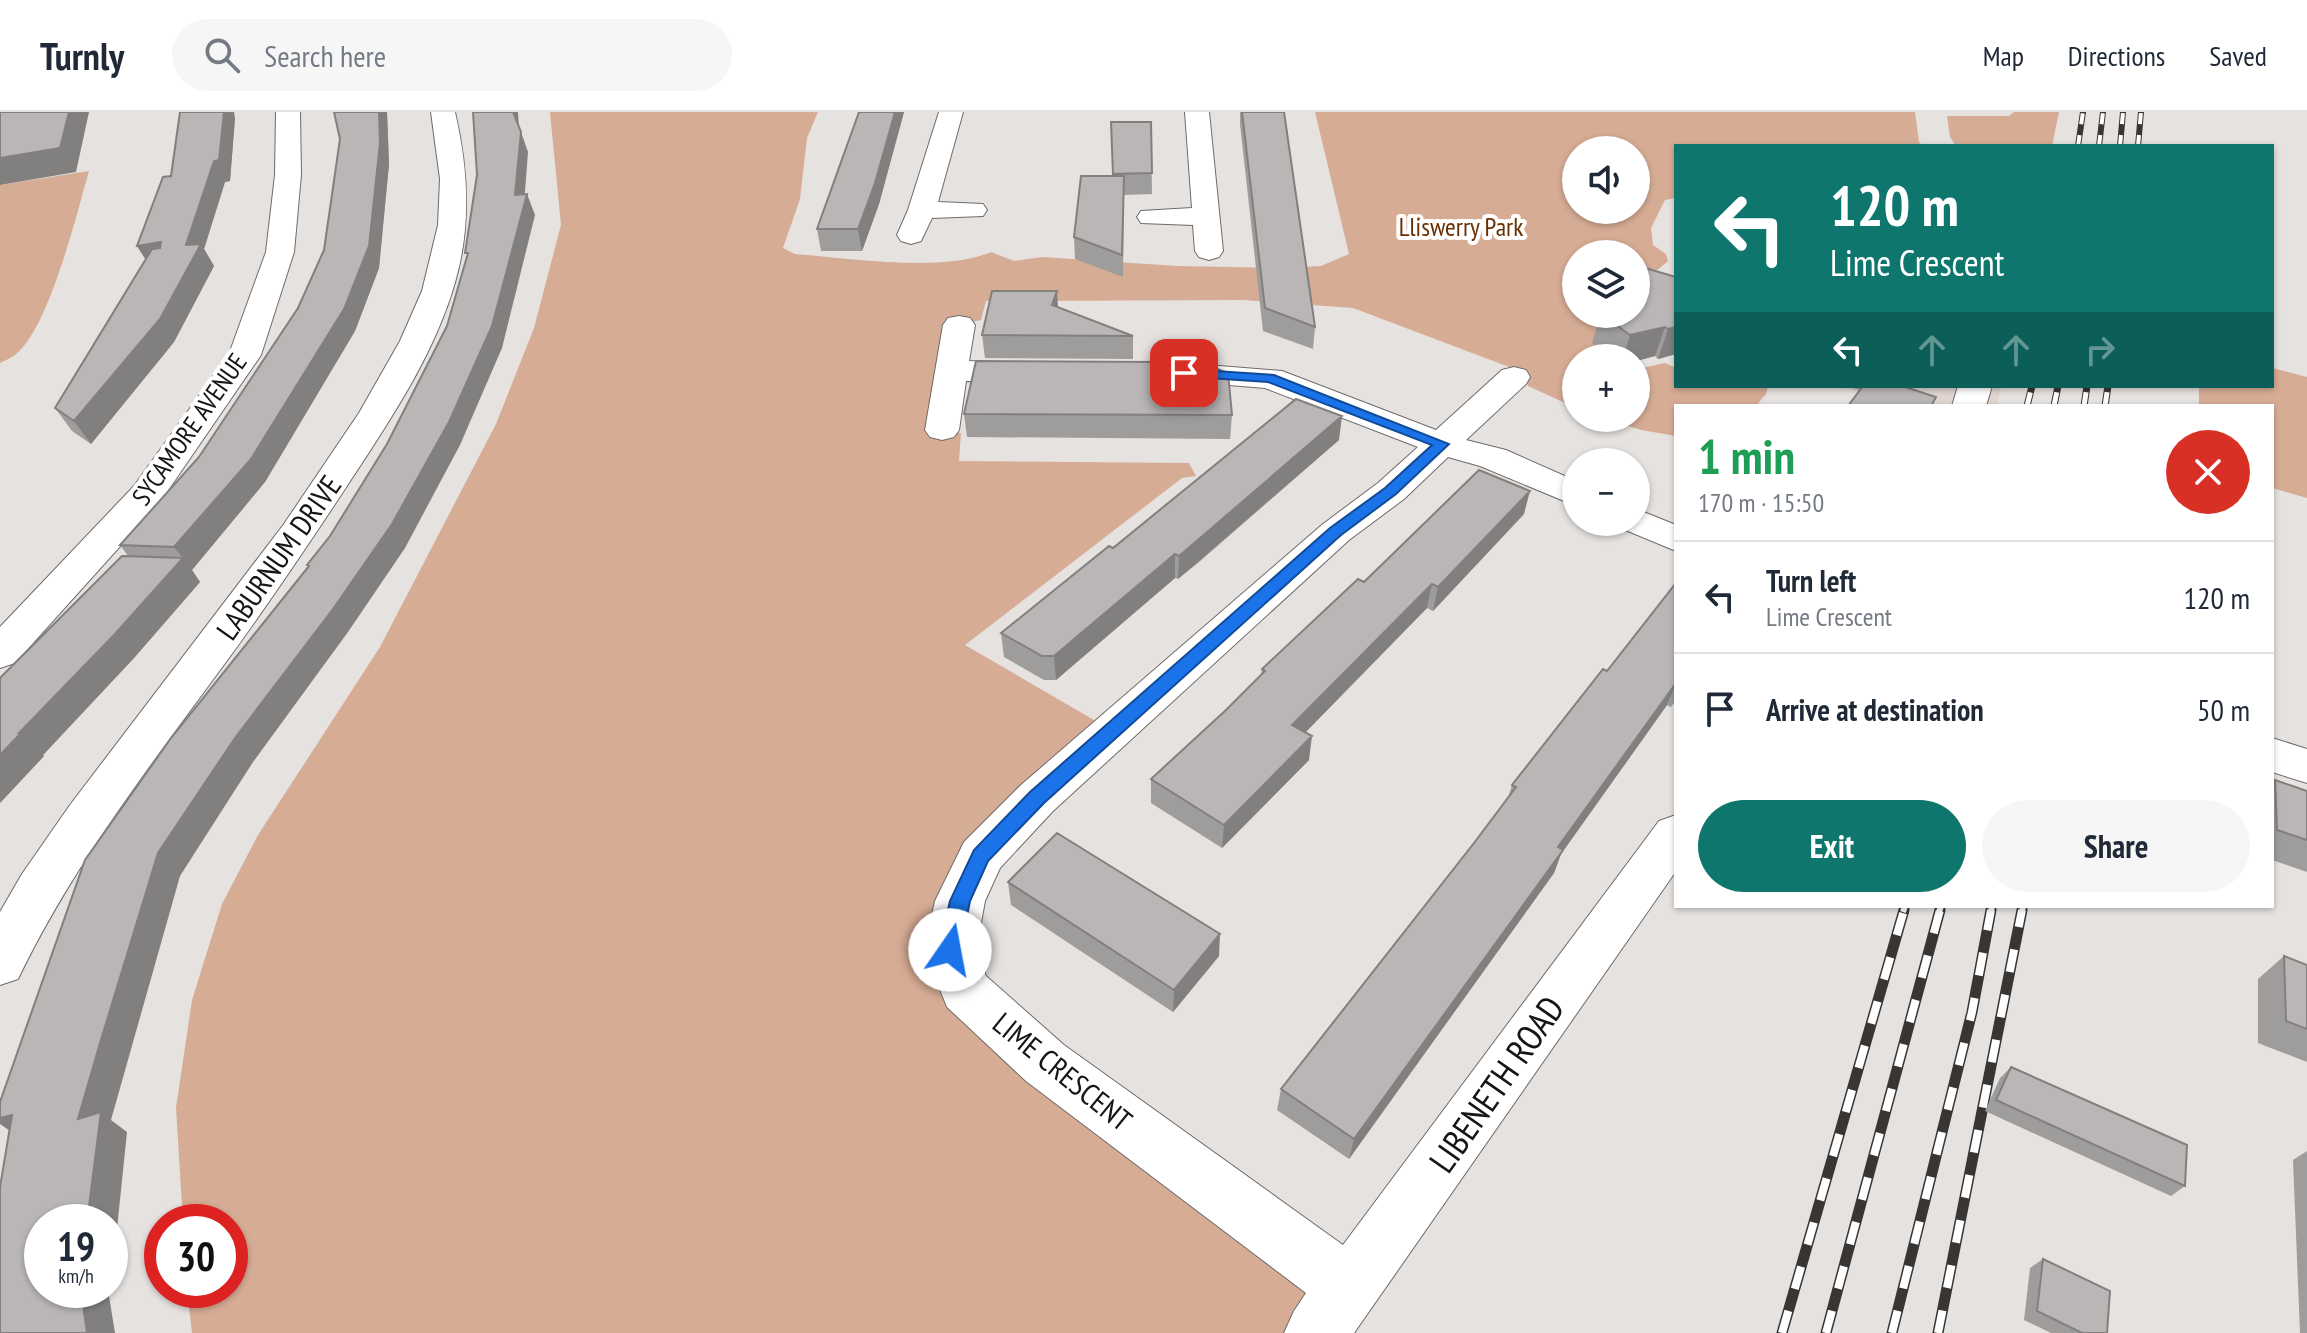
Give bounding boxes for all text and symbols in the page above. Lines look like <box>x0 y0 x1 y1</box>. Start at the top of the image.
search box <box>172 19 732 91</box>
text: Turnly <box>40 31 124 80</box>
icon: search <box>200 33 244 77</box>
text: Search here <box>264 36 386 75</box>
text: Map <box>1983 37 2024 74</box>
text: Directions <box>2068 37 2165 74</box>
text: Saved <box>2209 37 2267 74</box>
map controls <box>1562 136 1650 536</box>
button: sound <box>1562 136 1650 224</box>
text: 120 m <box>1830 169 1959 241</box>
icon: left <box>1698 176 1802 280</box>
park label: Lliswerry Park <box>1399 210 1523 243</box>
text: Lime Crescent <box>1830 239 2004 286</box>
button: layers <box>1562 240 1650 328</box>
icon: left <box>1826 328 1870 372</box>
icon: ahead <box>1910 328 1954 372</box>
icon: ahead <box>1994 328 2038 372</box>
icon: right <box>2078 328 2122 372</box>
pin <box>1150 339 1218 407</box>
button: + <box>1562 344 1650 432</box>
street label: SYCAMORE AVENUE <box>124 347 254 511</box>
icon: arrive <box>1162 351 1206 395</box>
text: 1 min <box>1698 425 1795 487</box>
button: close <box>2166 430 2250 514</box>
button: − <box>1562 448 1650 536</box>
street label: LABURNUM DRIVE <box>207 467 349 647</box>
text: 170 m · 15:50 <box>1698 486 1824 519</box>
text: Turn left <box>1766 561 1856 600</box>
icon: left <box>1698 575 1742 619</box>
text: 120 m <box>2184 578 2250 617</box>
text: Lime Crescent <box>1766 600 1892 633</box>
icon: arrive <box>1698 687 1742 731</box>
text: Arrive at destination <box>1766 690 1984 729</box>
text: 50 m <box>2197 690 2250 729</box>
button: Exit <box>1698 800 1966 892</box>
button: Share <box>1982 800 2250 892</box>
position arrow <box>908 908 992 992</box>
street label: LIBENETH ROAD <box>1418 987 1574 1181</box>
street label: LIME CRESCENT <box>986 1003 1140 1139</box>
speed limit sign: 30 <box>144 1204 248 1308</box>
text: 19 <box>57 1220 95 1272</box>
text: km/h <box>58 1263 94 1289</box>

